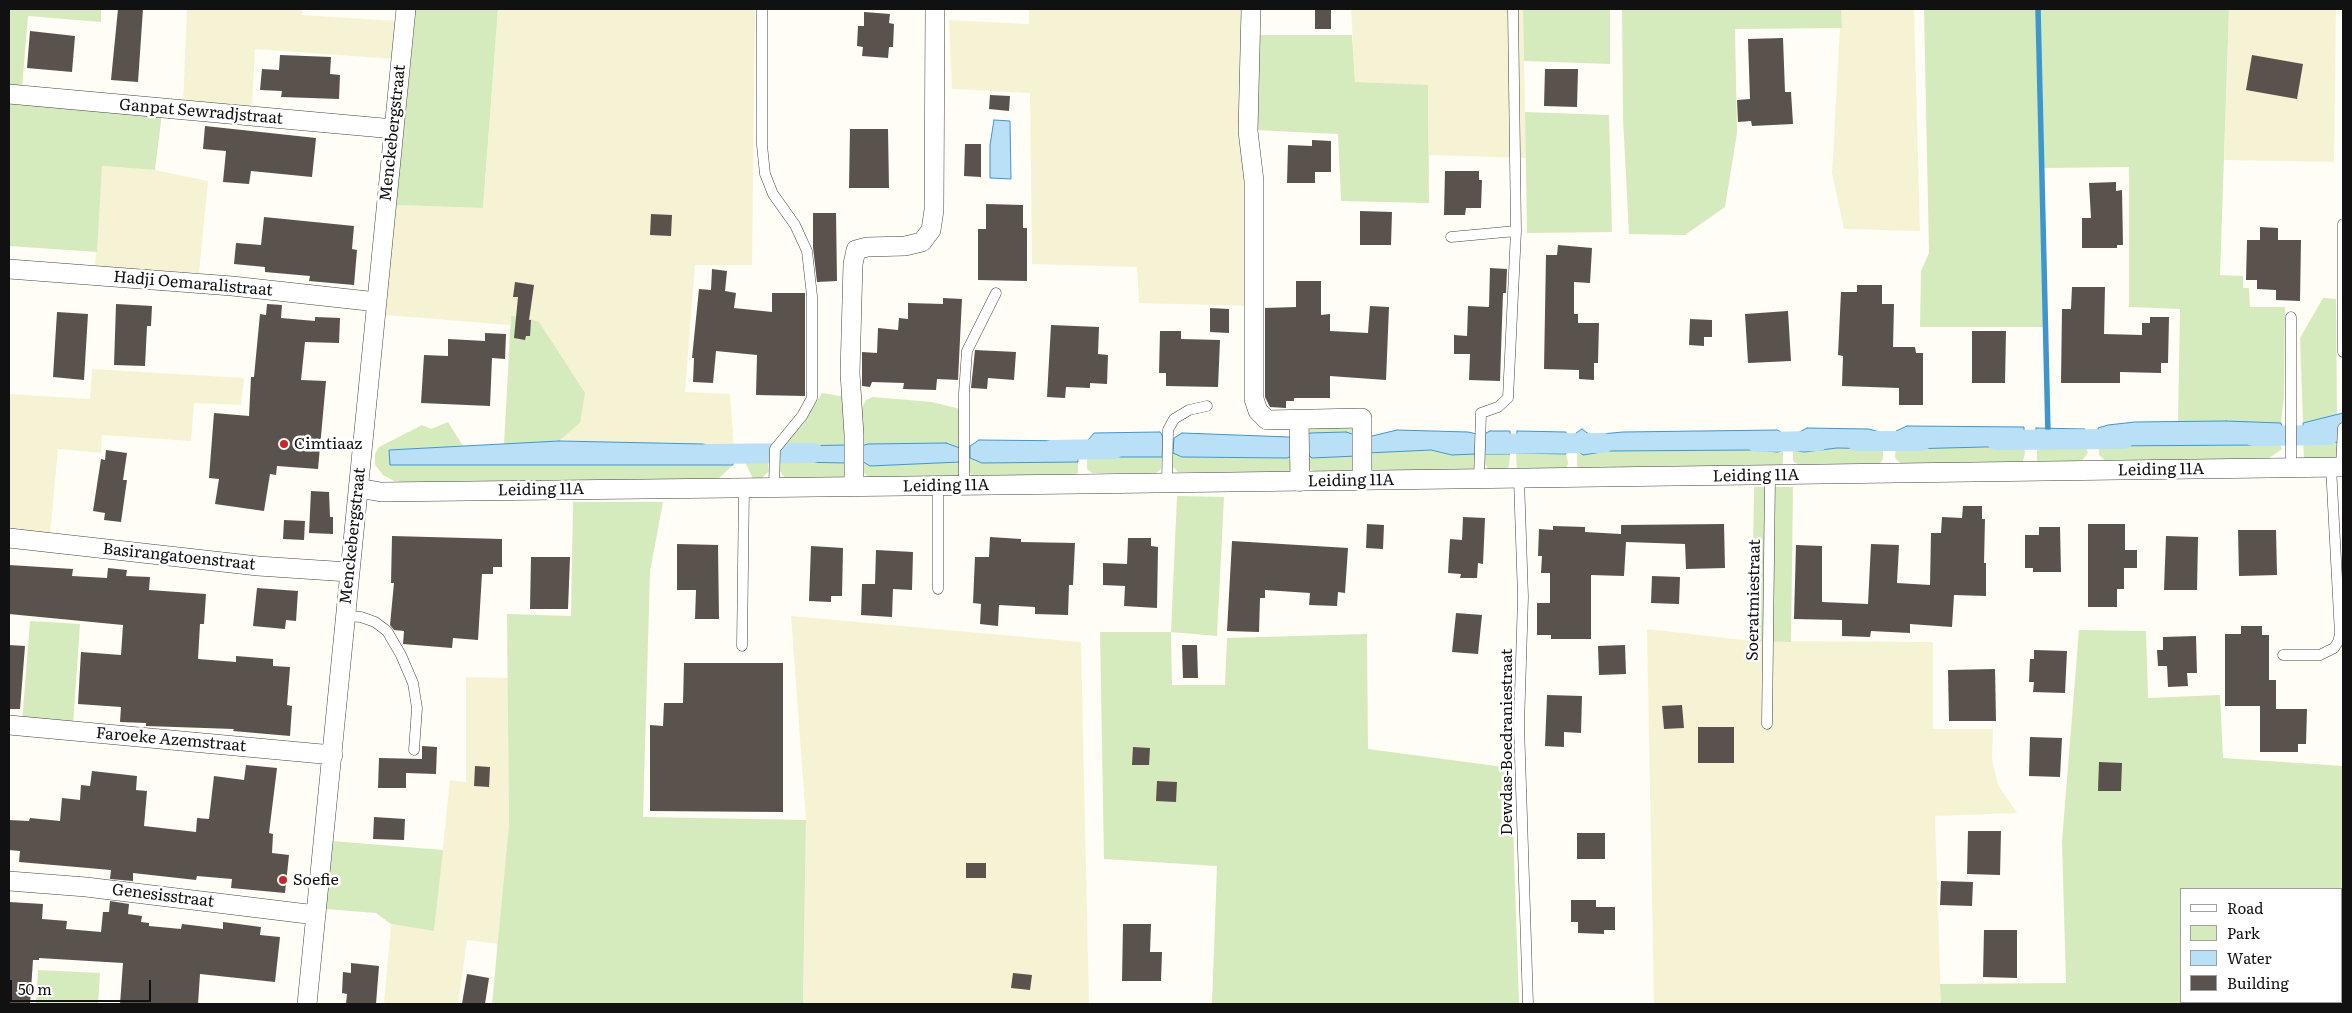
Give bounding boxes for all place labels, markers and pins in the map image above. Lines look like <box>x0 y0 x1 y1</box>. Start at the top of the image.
place label: Cimtiaaz <box>294 434 362 454</box>
marker: Cimtiaaz <box>278 438 290 450</box>
place label: Soefie <box>293 870 339 890</box>
marker: Soefie <box>277 874 289 886</box>

